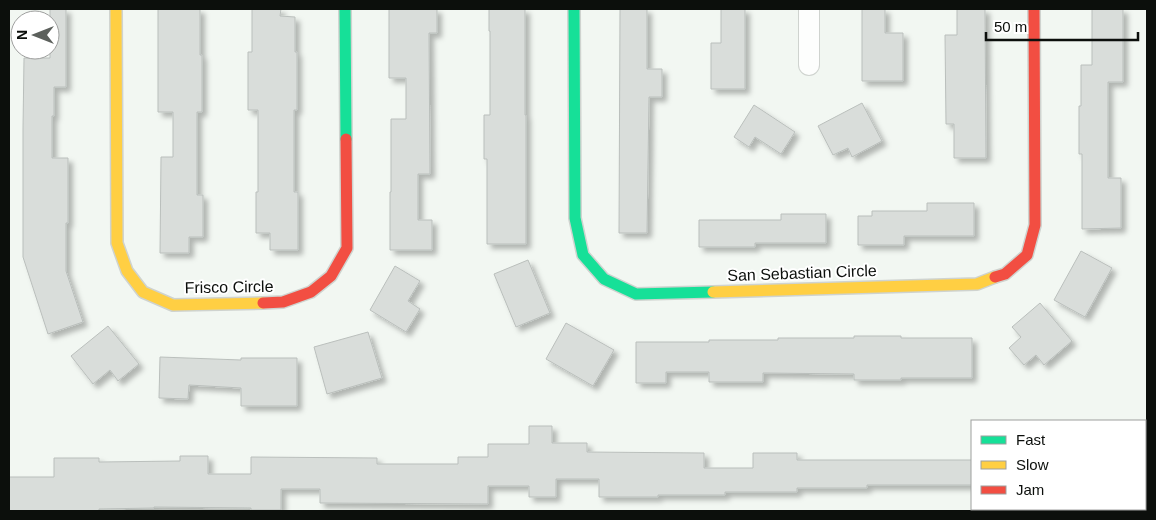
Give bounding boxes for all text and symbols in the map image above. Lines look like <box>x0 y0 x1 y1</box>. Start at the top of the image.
north arrow <box>10 10 60 60</box>
scale bar <box>986 10 1138 42</box>
text: 50 m <box>994 18 1027 35</box>
text: N <box>14 30 30 40</box>
street label: San Sebastian Circle <box>727 262 877 284</box>
street label: Frisco Circle <box>184 278 274 296</box>
legend <box>971 420 1146 510</box>
text: Fast <box>1016 431 1046 448</box>
text: Slow <box>1016 456 1049 473</box>
text: Jam <box>1016 481 1044 498</box>

